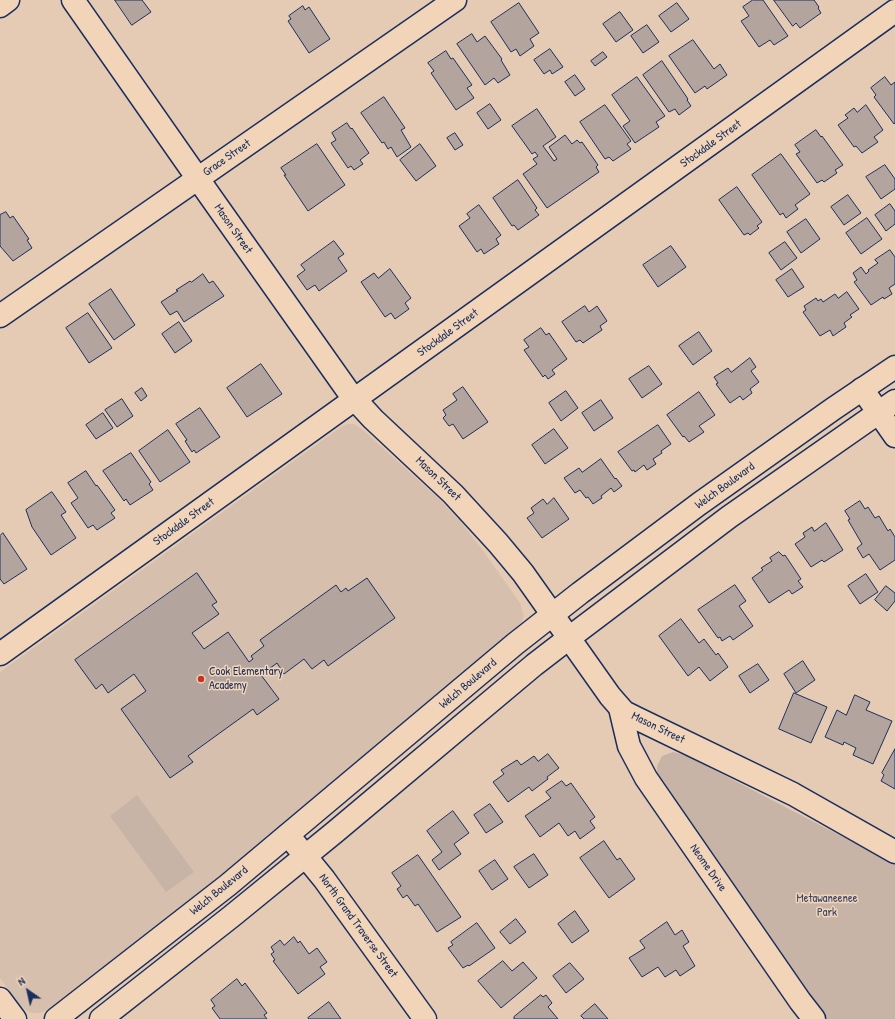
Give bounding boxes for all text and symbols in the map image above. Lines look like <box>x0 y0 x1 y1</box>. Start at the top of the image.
street label: Stockdale Street <box>678 117 744 171</box>
street label: Grace Street <box>200 136 254 180</box>
street label: Mason Street <box>211 201 255 257</box>
street label: Stockdale Street <box>415 306 481 360</box>
street label: Mason Street <box>412 454 464 504</box>
street label: Welch Boulevard <box>692 460 758 512</box>
street label: Stockdale Street <box>151 495 217 549</box>
street label: Welch Boulevard <box>436 656 500 712</box>
place label: Cook Elementary Academy <box>209 665 283 693</box>
marker: Cook Elementary Academy <box>196 674 206 684</box>
street label: Mason Street <box>629 709 687 747</box>
street label: Neome Drive <box>687 842 729 894</box>
street label: Welch Boulevard <box>187 863 251 919</box>
street label: North Grand Traverse Street <box>315 871 401 981</box>
park label: Metawaneenee Park <box>797 892 857 920</box>
north arrow <box>8 971 48 1011</box>
text: N <box>15 974 28 988</box>

